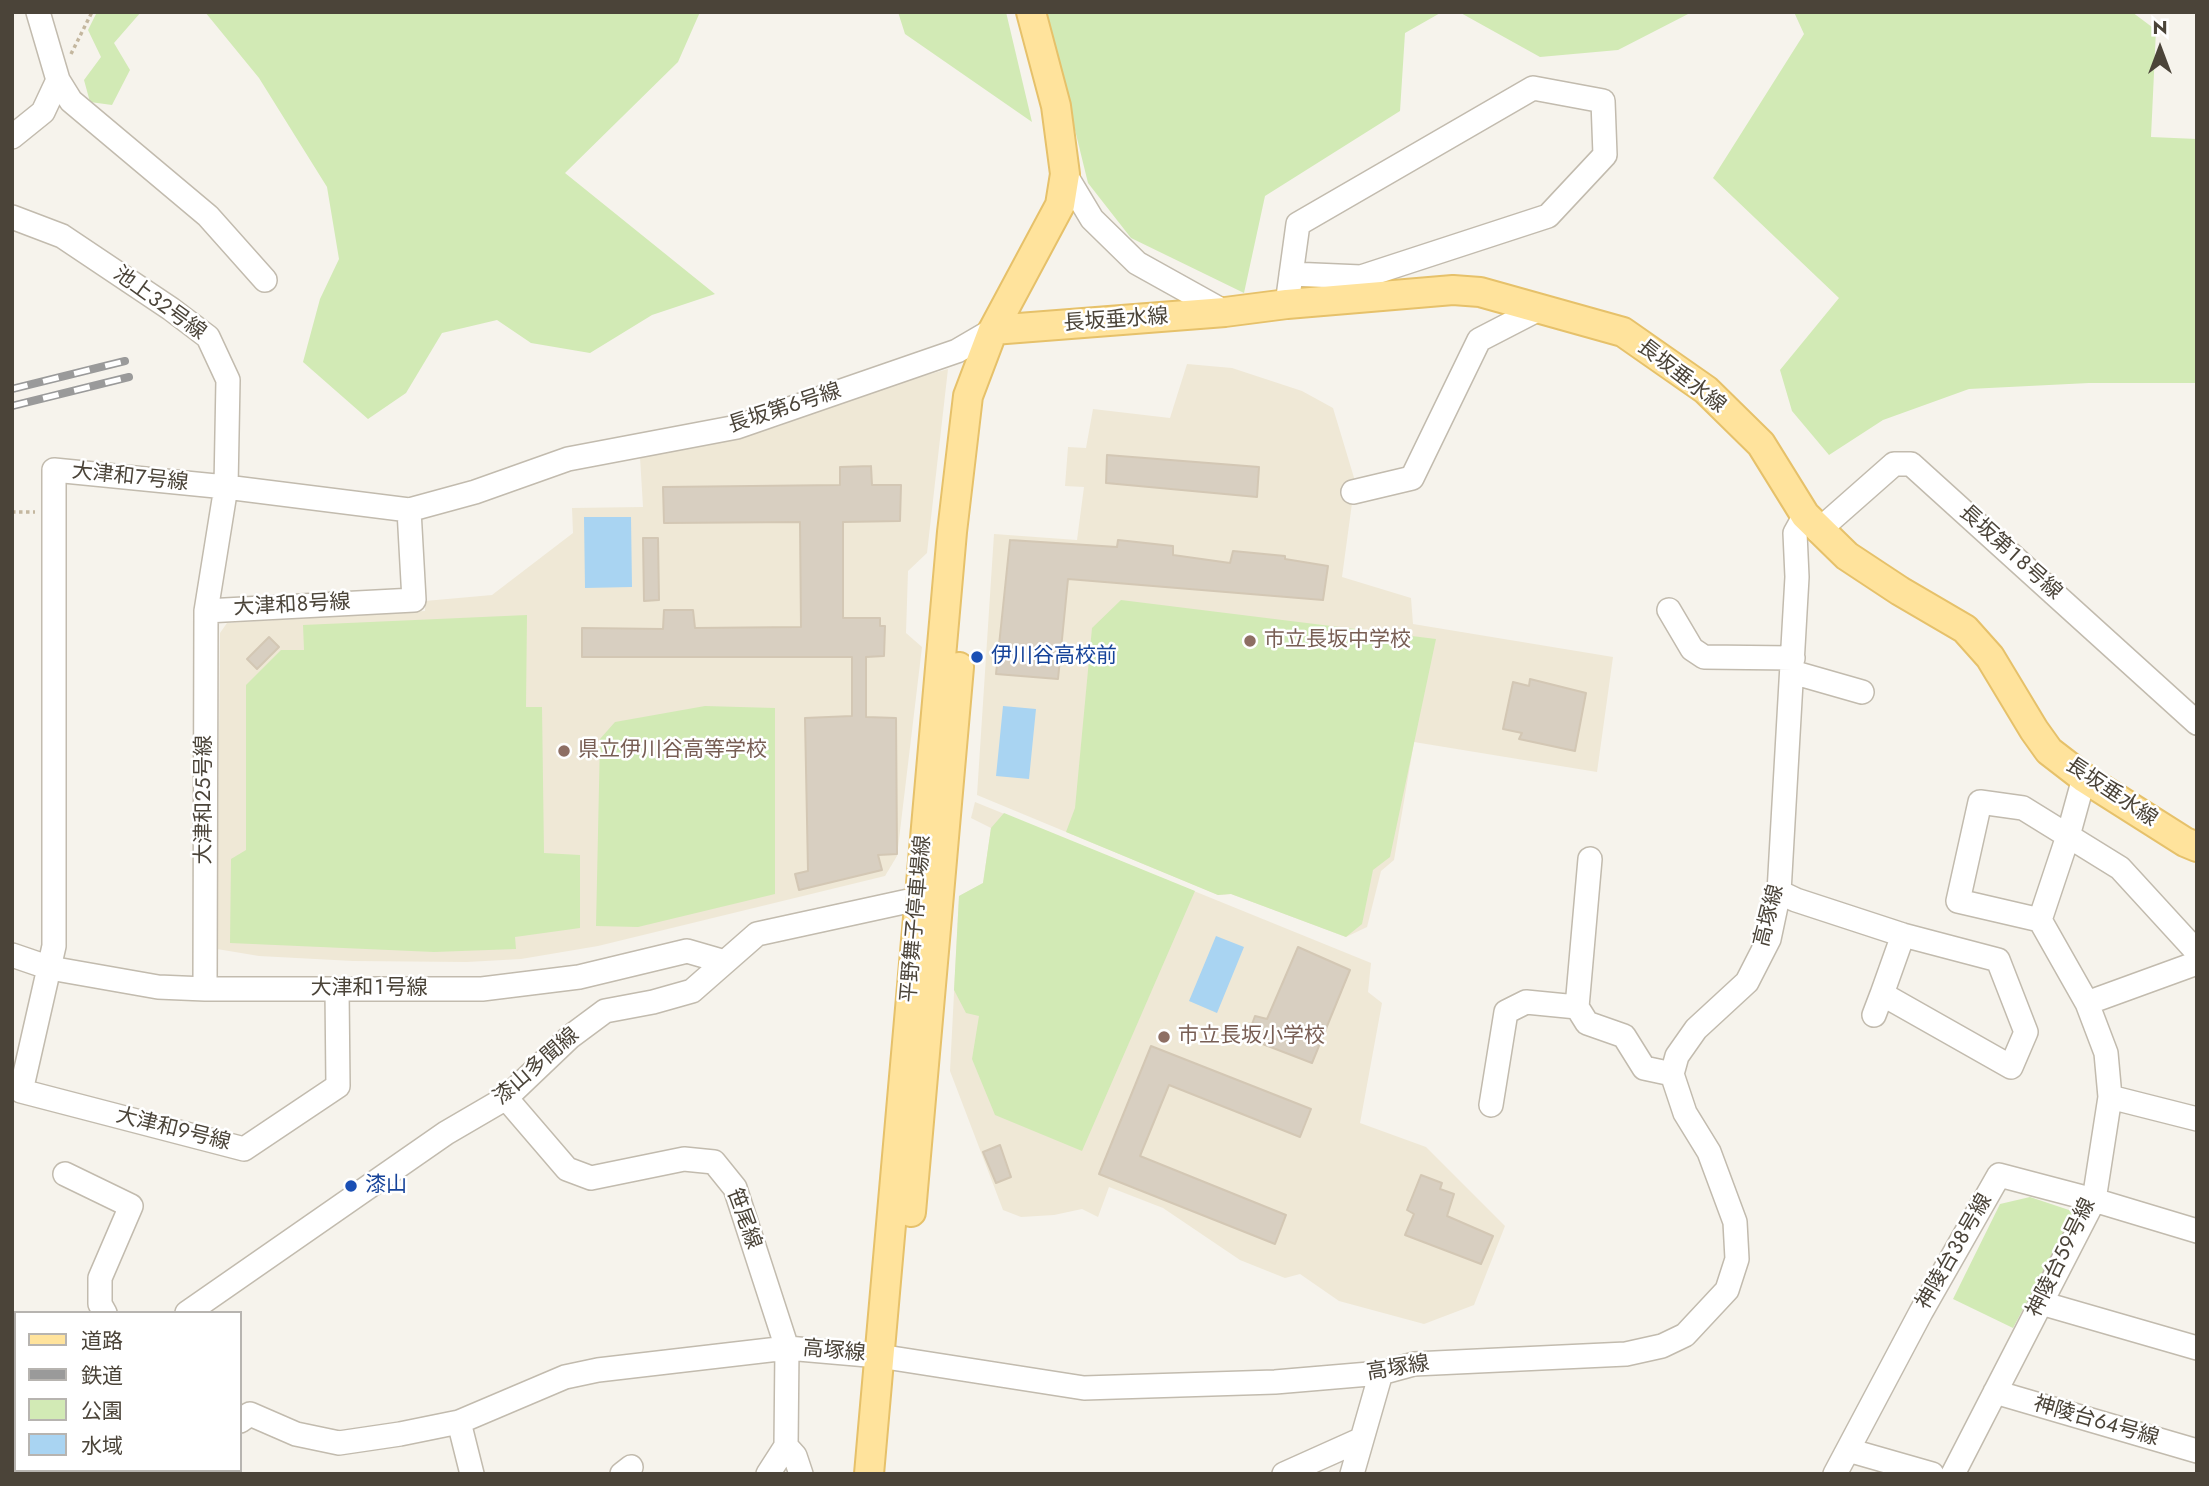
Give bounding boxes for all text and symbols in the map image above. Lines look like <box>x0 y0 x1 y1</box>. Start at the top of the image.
north arrow <box>2125 14 2195 84</box>
text: N <box>2152 14 2168 41</box>
street label: 池上３２号線 <box>108 262 210 346</box>
street label: 長坂垂水線 <box>1063 305 1169 337</box>
street label: 長坂垂水線 <box>1632 335 1730 419</box>
street label: 長坂第６号線 <box>725 379 845 439</box>
street label: 大津和７号線 <box>70 459 190 497</box>
street label: 長坂第１８号線 <box>1954 500 2066 606</box>
street label: 大津和８号線 <box>233 590 351 622</box>
place label: 市立長坂中学校 <box>1264 628 1411 654</box>
marker: 市立長坂中学校 <box>1242 633 1258 649</box>
place label: 伊川谷高校前 <box>991 644 1117 670</box>
marker: 伊川谷高校前 <box>969 649 985 665</box>
street label: 大津和２５号線 <box>192 735 218 865</box>
place label: 県立伊川谷高等学校 <box>578 738 767 764</box>
marker: 県立伊川谷高等学校 <box>556 743 572 759</box>
street label: 長坂垂水線 <box>2060 753 2162 833</box>
street label: 平野舞子停車場線 <box>897 834 937 1004</box>
street label: 高塚線 <box>1750 882 1790 950</box>
street label: 大津和１号線 <box>310 976 428 1002</box>
street label: 漆山多聞線 <box>489 1023 585 1111</box>
place label: 市立長坂小学校 <box>1178 1024 1325 1050</box>
marker: 市立長坂小学校 <box>1156 1029 1172 1045</box>
street label: 大津和９号線 <box>113 1104 233 1156</box>
place label: 漆山 <box>365 1173 407 1199</box>
marker: 漆山 <box>343 1178 359 1194</box>
street label: 笹尾線 <box>720 1185 766 1253</box>
street label: 神陵台３８号線 <box>1912 1190 1998 1314</box>
street label: 神陵台５９号線 <box>2022 1194 2102 1322</box>
legend <box>14 1311 242 1472</box>
text: 道路 <box>81 1326 123 1356</box>
street label: 高塚線 <box>802 1337 866 1367</box>
street label: 高塚線 <box>1365 1352 1431 1386</box>
text: 鉄道 <box>81 1361 123 1391</box>
street label: 神陵台６４号線 <box>2030 1392 2162 1452</box>
text: 公園 <box>81 1396 123 1426</box>
text: 水域 <box>81 1431 123 1461</box>

